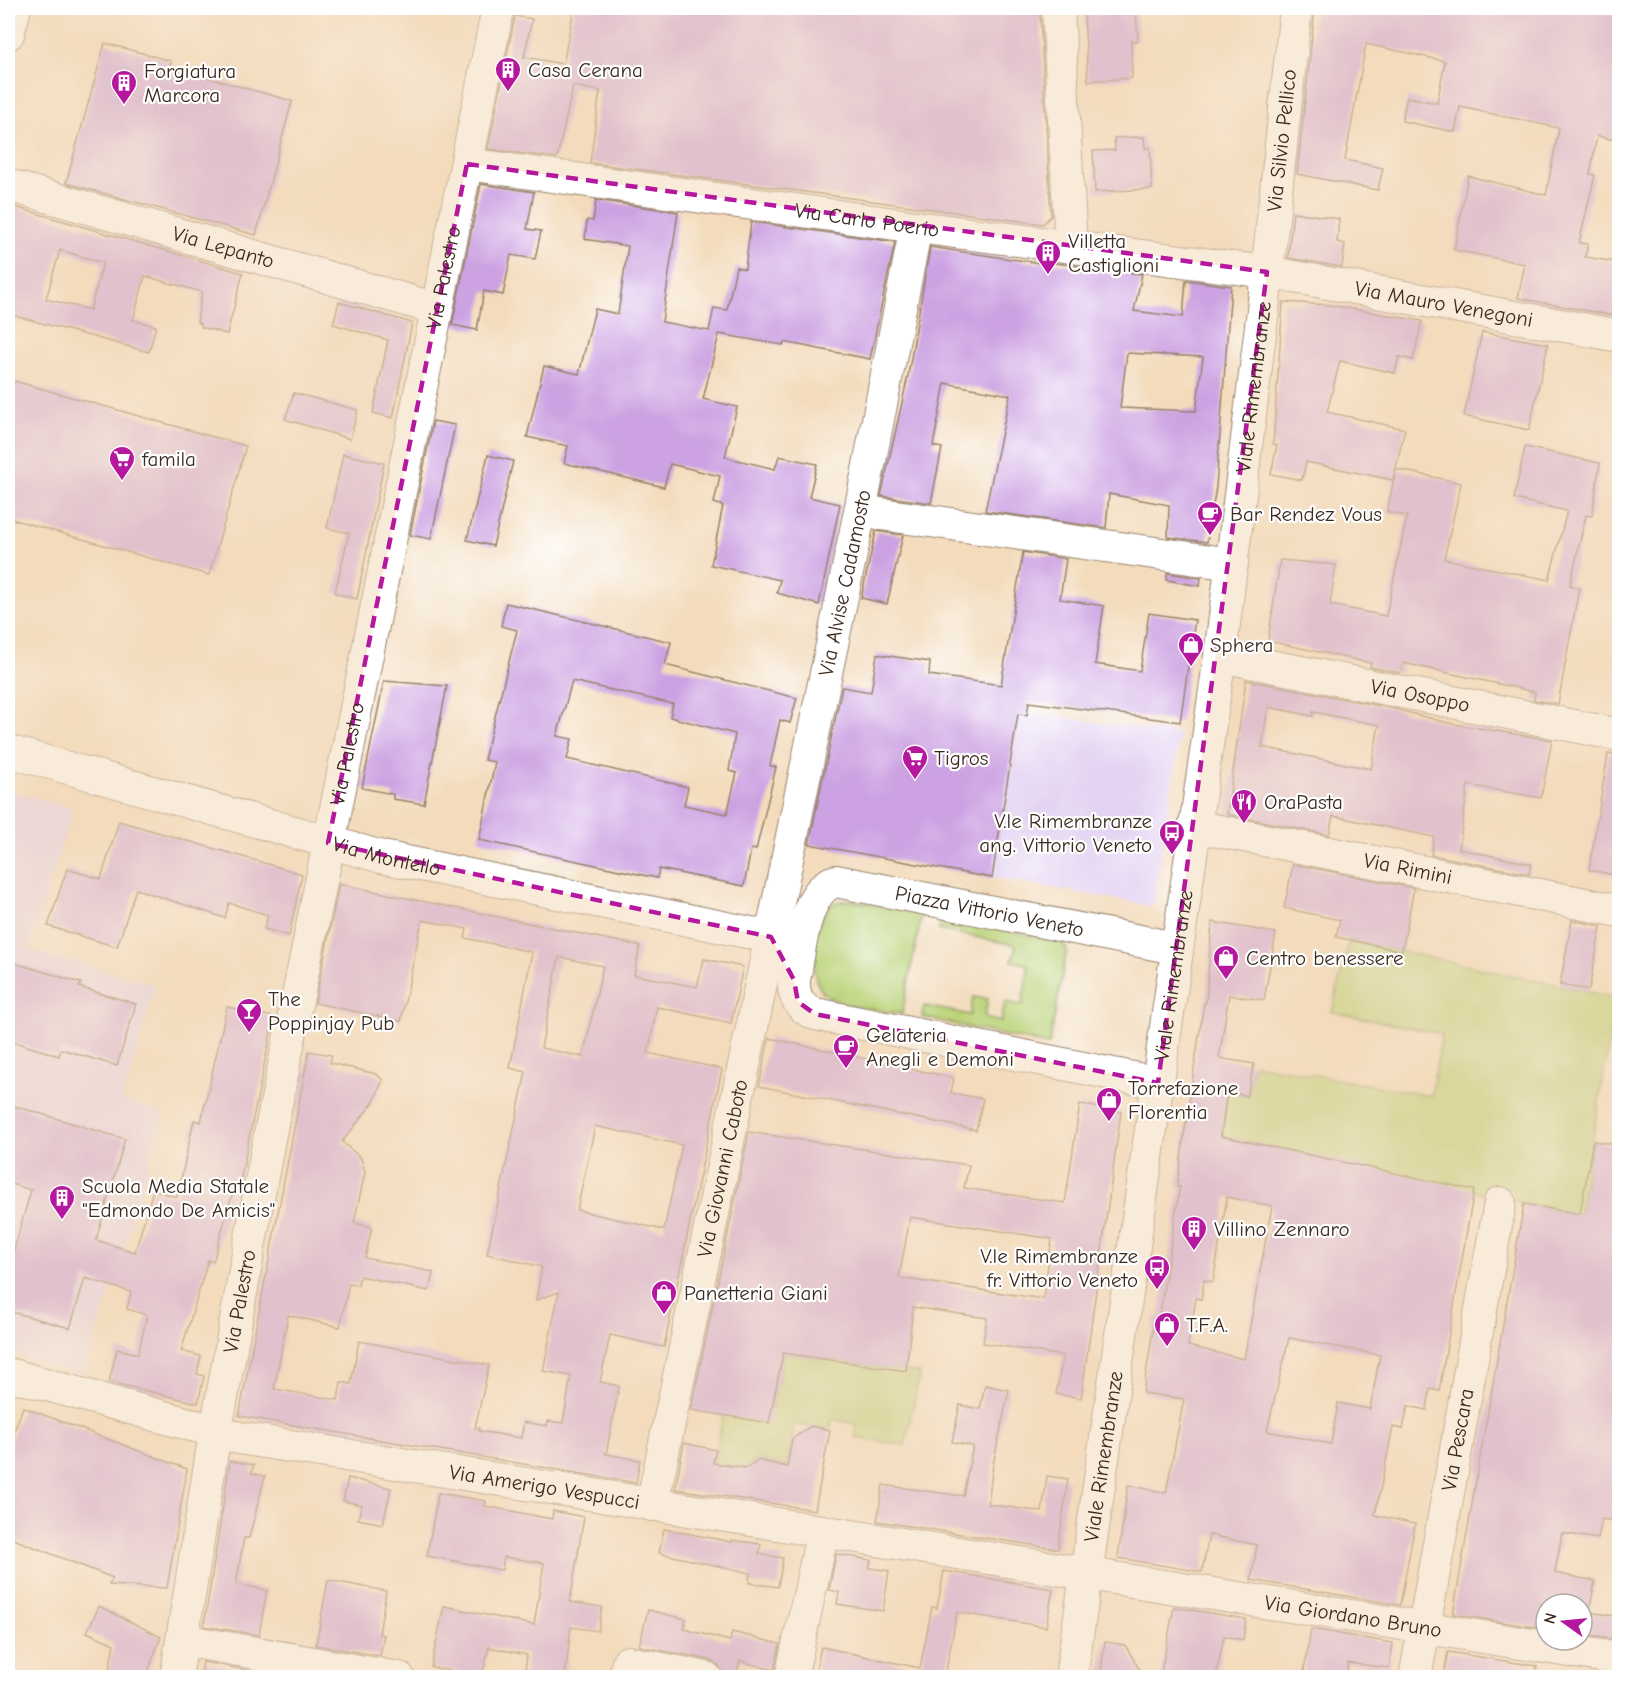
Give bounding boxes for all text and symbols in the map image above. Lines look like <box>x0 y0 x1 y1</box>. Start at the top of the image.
building icon: Casa Cerana <box>493 55 523 93</box>
place label: Casa Cerana <box>528 58 643 82</box>
place label: Forgiatura Marcora <box>144 59 236 107</box>
building icon: Forgiatura Marcora <box>109 68 139 106</box>
street label: Via Silvio Pellico <box>1262 68 1301 213</box>
street label: Via Carlo Poerio <box>793 198 941 242</box>
street label: Via Lepanto <box>170 221 277 273</box>
street label: Via Palestro <box>421 224 466 331</box>
place label: Villetta Castiglioni <box>1068 229 1159 277</box>
building icon: Villetta Castiglioni <box>1033 238 1063 276</box>
street label: Via Mauro Venegoni <box>1353 276 1535 332</box>
street label: Viale Rimembranze <box>1231 300 1276 474</box>
supermarket icon: famila <box>107 444 137 482</box>
place label: famila <box>141 447 196 471</box>
street label: Via Alvise Cadamosto <box>814 488 876 678</box>
cafe icon: Bar Rendez Vous <box>1195 499 1225 537</box>
place label: Bar Rendez Vous <box>1230 502 1382 526</box>
shop icon: Sphera <box>1176 630 1206 668</box>
place label: Sphera <box>1210 633 1273 657</box>
street label: Via Osoppo <box>1368 674 1472 717</box>
street label: Via Palestro <box>325 700 369 807</box>
supermarket icon: Tigros <box>900 743 930 781</box>
place label: Tigros <box>934 746 989 770</box>
restaurant icon: OraPasta <box>1229 787 1259 825</box>
place label: OraPasta <box>1264 790 1343 814</box>
place label: V.le Rimembranze ang. Vittorio Veneto <box>979 809 1152 857</box>
bus stop icon: V.le Rimembranze ang. Vittorio Veneto <box>1157 818 1187 856</box>
street label: Via Montello <box>330 832 443 881</box>
street label: Via Rimini <box>1361 848 1454 889</box>
street label: Piazza Vittorio Veneto <box>893 881 1086 942</box>
street label: Viale Rimembranze <box>1149 888 1198 1062</box>
shop icon: Centro benessere <box>1211 943 1241 981</box>
place label: Centro benessere <box>1246 946 1403 970</box>
place label: The Poppinjay Pub <box>268 987 395 1035</box>
bar icon: The Poppinjay Pub <box>234 996 264 1034</box>
place label: Gelateria Anegli e Demoni <box>866 1023 1014 1071</box>
cafe icon: Gelateria Anegli e Demoni <box>831 1032 861 1070</box>
place label: Torrefazione Florentia <box>1128 1076 1238 1124</box>
street label: Via Giovanni Caboto <box>692 1077 753 1259</box>
shop icon: Torrefazione Florentia <box>1094 1085 1124 1123</box>
place label: Scuola Media Statale "Edmondo De Amicis" <box>82 1174 275 1222</box>
building icon: Scuola Media Statale "Edmondo De Amicis" <box>47 1183 77 1221</box>
building icon: Villino Zennaro <box>1179 1214 1209 1252</box>
place label: Villino Zennaro <box>1214 1217 1350 1241</box>
place label: V.le Rimembranze fr. Vittorio Veneto <box>980 1244 1138 1292</box>
street label: Via Palestro <box>218 1248 261 1355</box>
bus stop icon: V.le Rimembranze fr. Vittorio Veneto <box>1142 1253 1172 1291</box>
shop icon: Panetteria Giani <box>649 1278 679 1316</box>
place label: Panetteria Giani <box>684 1281 828 1305</box>
shop icon: T.F.A. <box>1152 1310 1182 1348</box>
place label: T.F.A. <box>1186 1313 1228 1337</box>
street label: Viale Rimembranze <box>1079 1369 1128 1543</box>
street label: Via Pescara <box>1437 1387 1479 1493</box>
street label: Via Amerigo Vespucci <box>447 1460 641 1514</box>
street label: Via Giordano Bruno <box>1263 1590 1443 1642</box>
north arrow <box>1534 1592 1594 1652</box>
text: N <box>1540 1611 1561 1626</box>

